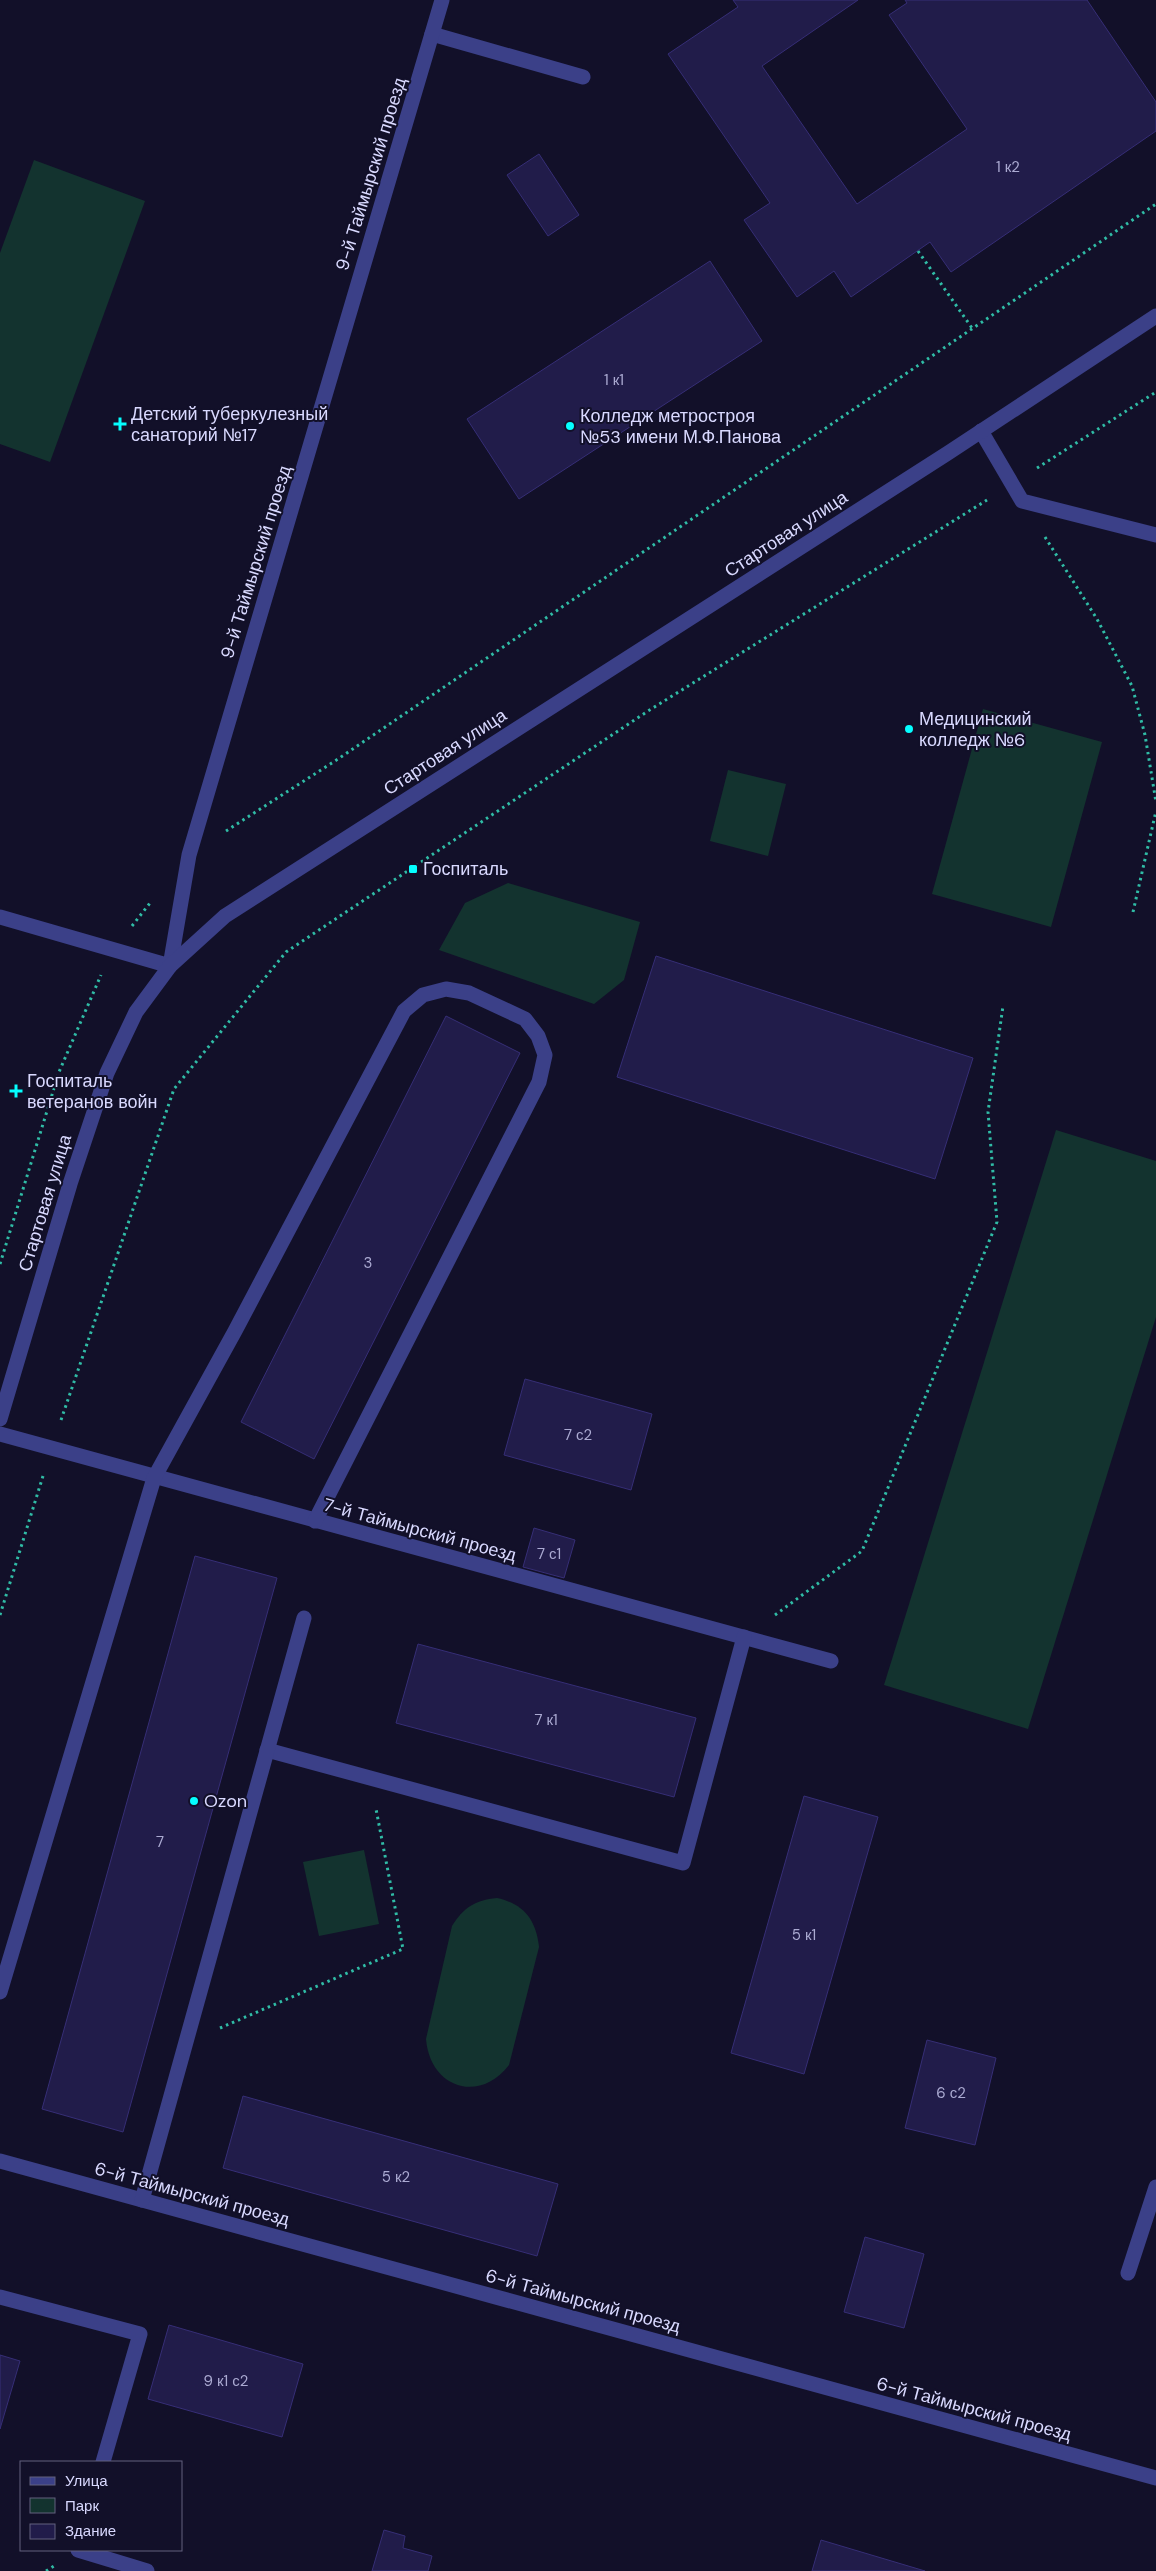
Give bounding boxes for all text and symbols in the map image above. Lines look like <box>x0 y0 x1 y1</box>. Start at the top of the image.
street label: 9-й Таймырский проезд <box>330 74 412 274</box>
house number: 1 к2 <box>996 157 1020 177</box>
house number: 1 к1 <box>604 370 624 390</box>
place label: Детский туберкулезный санаторий №17 <box>131 402 328 447</box>
place label: Колледж метростроя №53 имени М.Ф.Панова <box>580 404 782 449</box>
marker: Детский туберкулезный санаторий №17 <box>113 417 127 431</box>
marker: Колледж метростроя №53 имени М.Ф.Панова <box>564 420 576 432</box>
street label: 9-й Таймырский проезд <box>215 462 297 662</box>
street label: Стартовая улица <box>720 485 853 583</box>
street label: Стартовая улица <box>379 703 512 801</box>
place label: Медицинский колледж №6 <box>919 707 1032 752</box>
marker: Медицинский колледж №6 <box>903 723 915 735</box>
place label: Госпиталь <box>423 857 508 881</box>
marker: Госпиталь <box>407 863 419 875</box>
place label: Госпиталь ветеранов войн <box>27 1069 158 1114</box>
marker: Госпиталь ветеранов войн <box>9 1084 23 1098</box>
street label: Стартовая улица <box>13 1131 78 1274</box>
house number: 3 <box>364 1253 372 1273</box>
house number: 7 с2 <box>564 1425 592 1445</box>
street label: 7-й Таймырский проезд <box>321 1493 520 1567</box>
house number: 7 с1 <box>537 1544 561 1564</box>
house number: 7 к1 <box>534 1710 558 1730</box>
place label: Ozon <box>204 1789 247 1813</box>
marker: Ozon <box>188 1795 200 1807</box>
house number: 7 <box>156 1832 164 1852</box>
house number: 5 к1 <box>792 1925 816 1945</box>
house number: 6 с2 <box>936 2083 966 2103</box>
street label: 6-й Таймырский проезд <box>92 2156 293 2232</box>
house number: 5 к2 <box>382 2167 410 2187</box>
street label: 6-й Таймырский проезд <box>483 2263 684 2339</box>
house number: 9 к1 с2 <box>204 2371 248 2391</box>
street label: 6-й Таймырский проезд <box>874 2371 1075 2447</box>
legend <box>20 2461 182 2551</box>
text: Улица <box>65 2471 108 2491</box>
text: Парк <box>65 2496 99 2516</box>
text: Здание <box>65 2521 116 2541</box>

